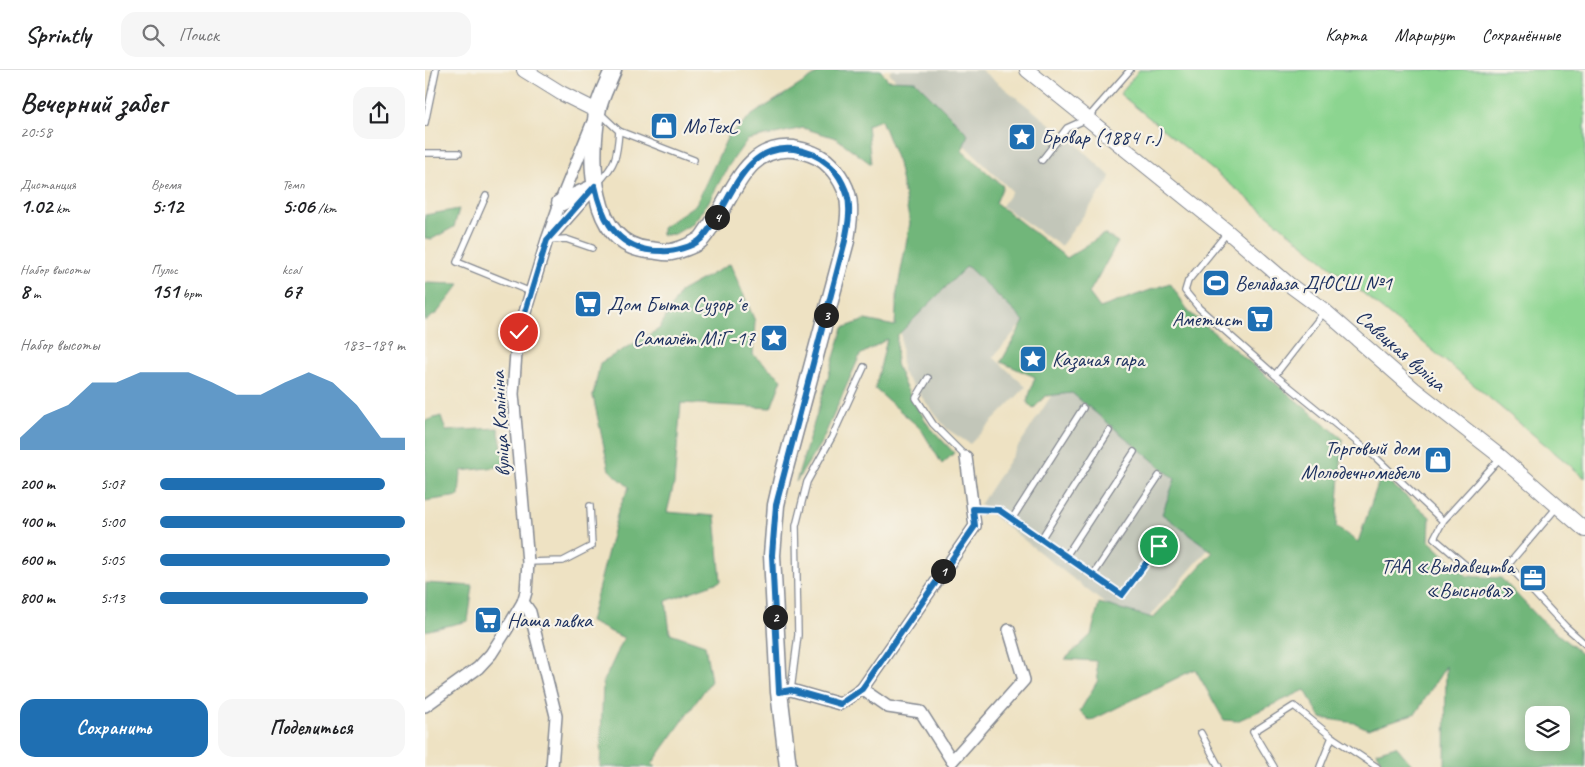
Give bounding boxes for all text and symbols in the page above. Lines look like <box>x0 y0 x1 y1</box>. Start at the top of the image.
search box <box>121 12 471 57</box>
text: Sprintly <box>25 20 91 50</box>
icon: search <box>139 21 167 49</box>
text: Поиск <box>179 23 219 47</box>
text: Карта <box>1325 24 1366 46</box>
text: Маршрут <box>1394 24 1454 46</box>
text: Сохранённые <box>1482 24 1560 46</box>
text: Вечерний забег <box>20 85 167 120</box>
button: share <box>353 87 405 139</box>
shop icon: MoTexC <box>649 111 679 141</box>
place label: MoTexC <box>683 113 741 139</box>
text: 20:58 <box>20 122 52 142</box>
place icon: Бровар (1884 г.) <box>1007 122 1037 152</box>
place label: Бровар (1884 г.) <box>1041 124 1162 150</box>
text: Дистанция <box>20 176 76 193</box>
text: Время <box>151 176 181 193</box>
text: Темп <box>282 176 305 193</box>
text: 1.02 <box>20 193 53 219</box>
text: 5:12 <box>151 193 183 219</box>
text: 5:06 <box>282 193 315 219</box>
text: km <box>53 200 70 217</box>
text: /km <box>315 200 336 217</box>
pin: 4 <box>705 204 729 230</box>
text: 4 <box>714 209 721 226</box>
text: Набор высоты <box>20 261 89 278</box>
text: Пульс <box>151 261 178 278</box>
text: kcal <box>282 261 301 278</box>
sports icon: Велабаза ДЮСШ №1 <box>1201 268 1231 298</box>
place label: Велабаза ДЮСШ №1 <box>1235 270 1393 296</box>
text: 8 <box>20 278 29 304</box>
text: 151 <box>151 278 179 304</box>
text: 67 <box>282 278 301 304</box>
text: m <box>29 285 41 302</box>
text: bpm <box>179 285 202 302</box>
supermarket icon: Дом Быта Сузорʼе <box>573 289 603 319</box>
place label: Дом Быта Сузорʼе <box>607 291 749 317</box>
pin: 3 <box>813 302 839 328</box>
supermarket icon: Аметист <box>1245 304 1275 334</box>
street label: Савецкая вуліца <box>1351 304 1453 397</box>
place label: Аметист <box>1172 306 1242 332</box>
text: 3 <box>823 307 830 324</box>
pin <box>498 311 540 353</box>
icon: check <box>505 318 533 346</box>
place icon: Самалёт МіГ-17 <box>759 323 789 353</box>
place label: Самалёт МіГ-17 <box>633 325 757 351</box>
text: Набор высоты <box>20 335 99 355</box>
text: 183–189 m <box>342 335 405 355</box>
place icon: Казачая гара <box>1018 344 1048 374</box>
place label: Казачая гара <box>1052 346 1147 373</box>
street label: вуліца Калініна <box>484 369 516 478</box>
place label: Торговый дом Молодечномебель <box>1301 435 1421 485</box>
shop icon: Торговый дом Молодечномебель <box>1423 445 1453 475</box>
text: 200 m <box>20 474 55 494</box>
text: 5:07 <box>100 474 125 494</box>
text: 400 m <box>20 512 55 532</box>
text: 5:00 <box>100 512 125 532</box>
pin <box>1138 525 1180 567</box>
icon: arrive <box>1145 532 1173 560</box>
text: 600 m <box>20 550 55 570</box>
text: 5:05 <box>100 550 125 570</box>
place label: ТАА «Выдавецтва «Выснова» <box>1381 553 1516 603</box>
pin: 1 <box>931 558 955 584</box>
text: 1 <box>940 563 947 580</box>
office icon: ТАА «Выдавецтва «Выснова» <box>1518 563 1548 593</box>
text: 800 m <box>20 588 55 608</box>
text: 5:13 <box>100 588 125 608</box>
pin: 2 <box>763 604 787 630</box>
supermarket icon: Наша лавка <box>473 605 503 635</box>
place label: Наша лавка <box>507 607 594 633</box>
text: 2 <box>772 609 779 626</box>
button: Сохранить <box>20 699 208 757</box>
button: Поделиться <box>218 699 405 757</box>
map controls <box>1525 706 1570 751</box>
button: layers <box>1525 706 1570 751</box>

